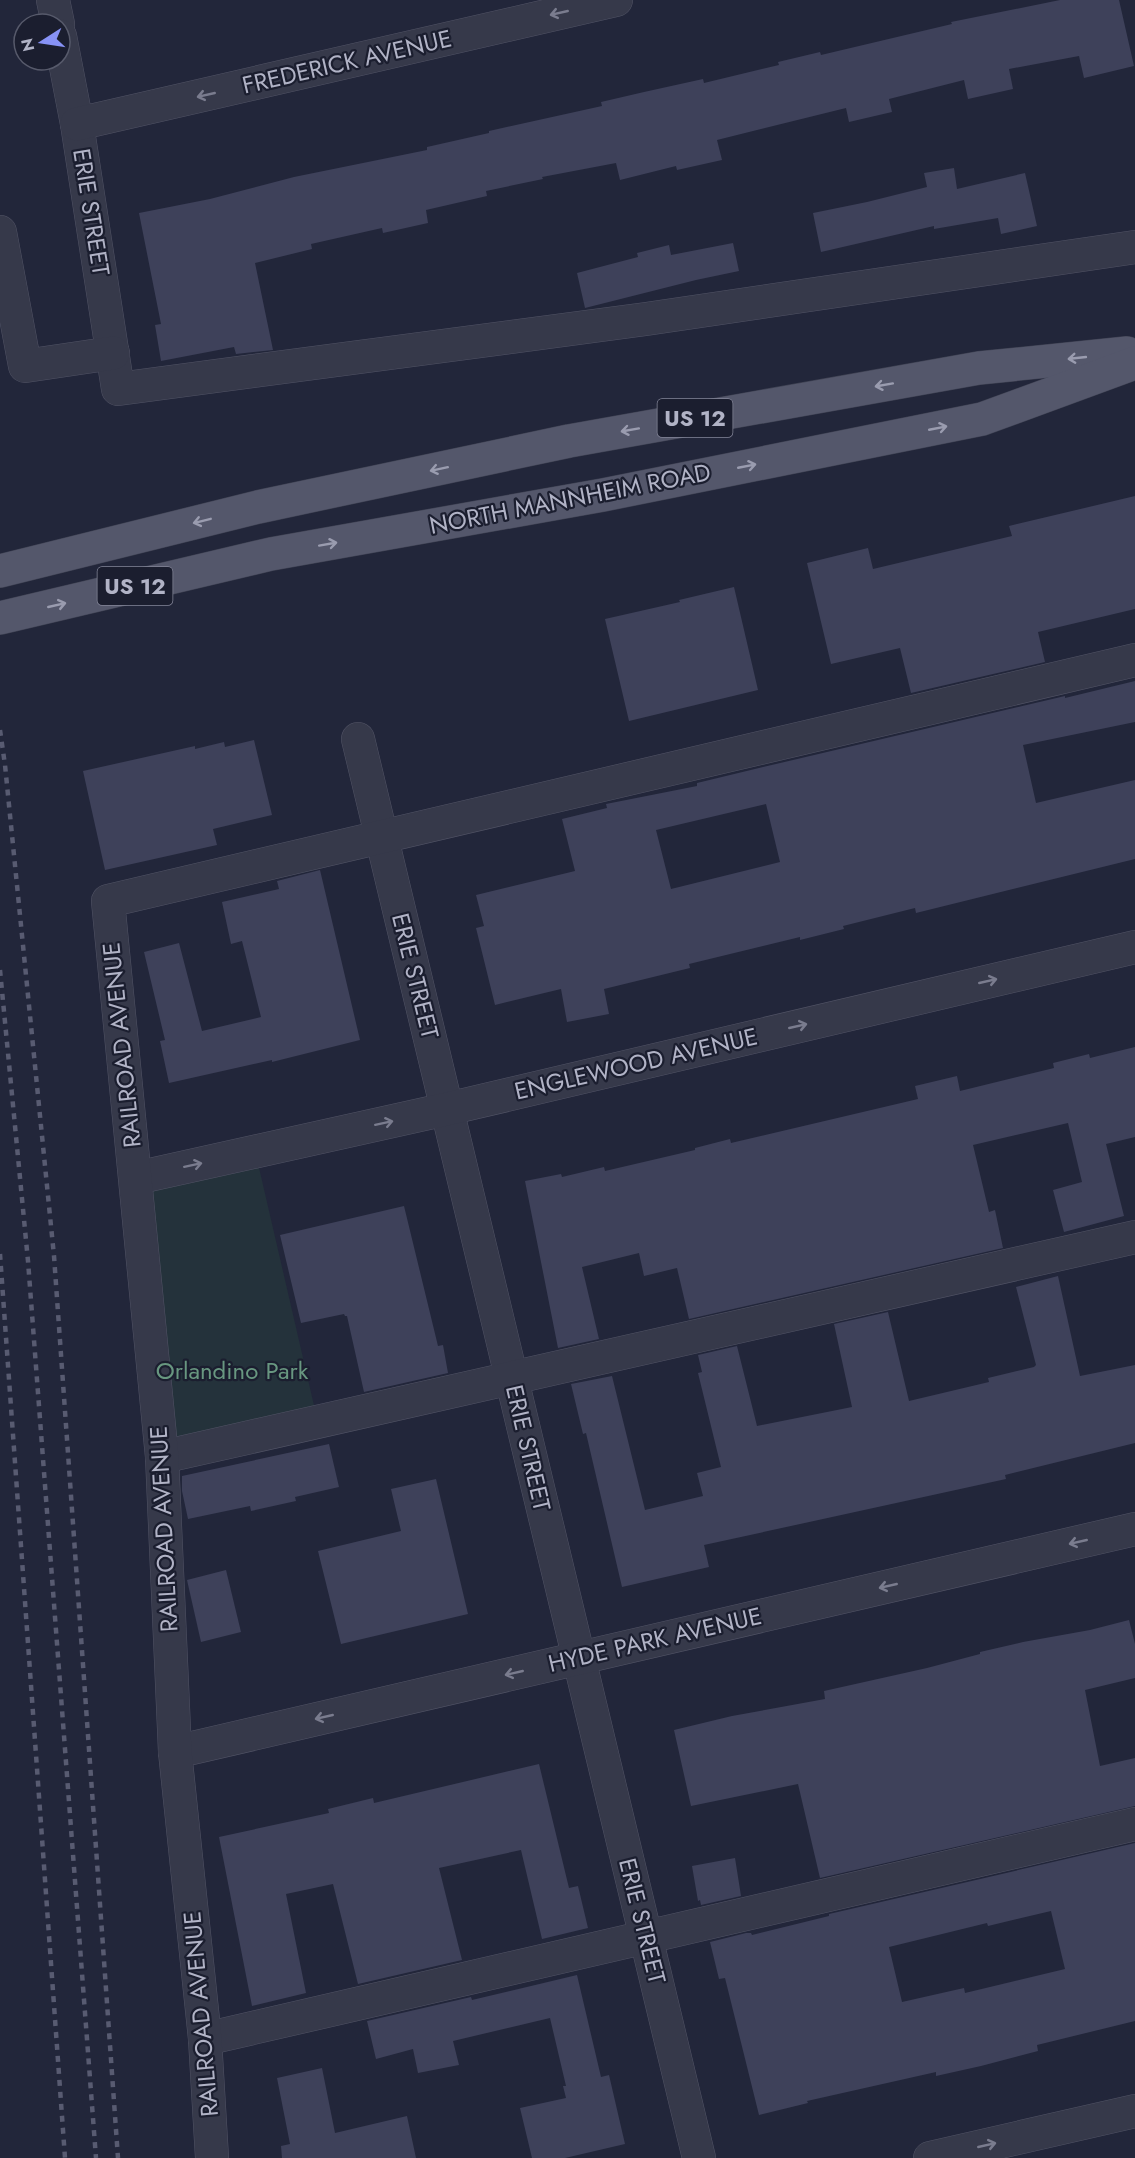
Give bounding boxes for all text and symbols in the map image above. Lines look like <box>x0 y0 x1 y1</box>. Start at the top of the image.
one-way arrow <box>550 8 570 19</box>
north arrow <box>12 12 72 72</box>
street label: FREDERICK AVENUE <box>239 20 455 103</box>
text: N <box>15 36 40 54</box>
one-way arrow <box>196 89 215 101</box>
street label: ERIE STREET <box>64 146 119 278</box>
one-way arrow <box>1067 353 1087 364</box>
one-way arrow <box>874 379 894 390</box>
road number: US 12 <box>658 399 732 437</box>
one-way arrow <box>928 422 948 433</box>
one-way arrow <box>620 425 640 436</box>
street label: NORTH MANNHEIM ROAD <box>426 454 713 543</box>
one-way arrow <box>737 460 756 471</box>
one-way arrow <box>429 464 449 475</box>
one-way arrow <box>192 516 211 528</box>
one-way arrow <box>318 538 338 549</box>
road number: US 12 <box>98 567 172 605</box>
one-way arrow <box>47 598 66 610</box>
street label: ERIE STREET <box>383 909 448 1042</box>
street label: RAILROAD AVENUE <box>93 941 150 1149</box>
one-way arrow <box>978 975 997 987</box>
street label: ENGLEWOOD AVENUE <box>511 1019 761 1109</box>
one-way arrow <box>788 1020 808 1031</box>
one-way arrow <box>373 1117 393 1128</box>
one-way arrow <box>183 1159 202 1170</box>
park label: Orlandino Park <box>156 1353 309 1388</box>
street label: ERIE STREET <box>497 1381 560 1514</box>
street label: RAILROAD AVENUE <box>141 1425 186 1633</box>
one-way arrow <box>1069 1537 1088 1549</box>
one-way arrow <box>879 1581 898 1593</box>
street label: HYDE PARK AVENUE <box>545 1598 765 1681</box>
one-way arrow <box>505 1668 524 1679</box>
one-way arrow <box>315 1712 334 1724</box>
street label: ERIE STREET <box>610 1854 675 1987</box>
street label: RAILROAD AVENUE <box>174 1910 227 2118</box>
one-way arrow <box>977 2139 996 2150</box>

